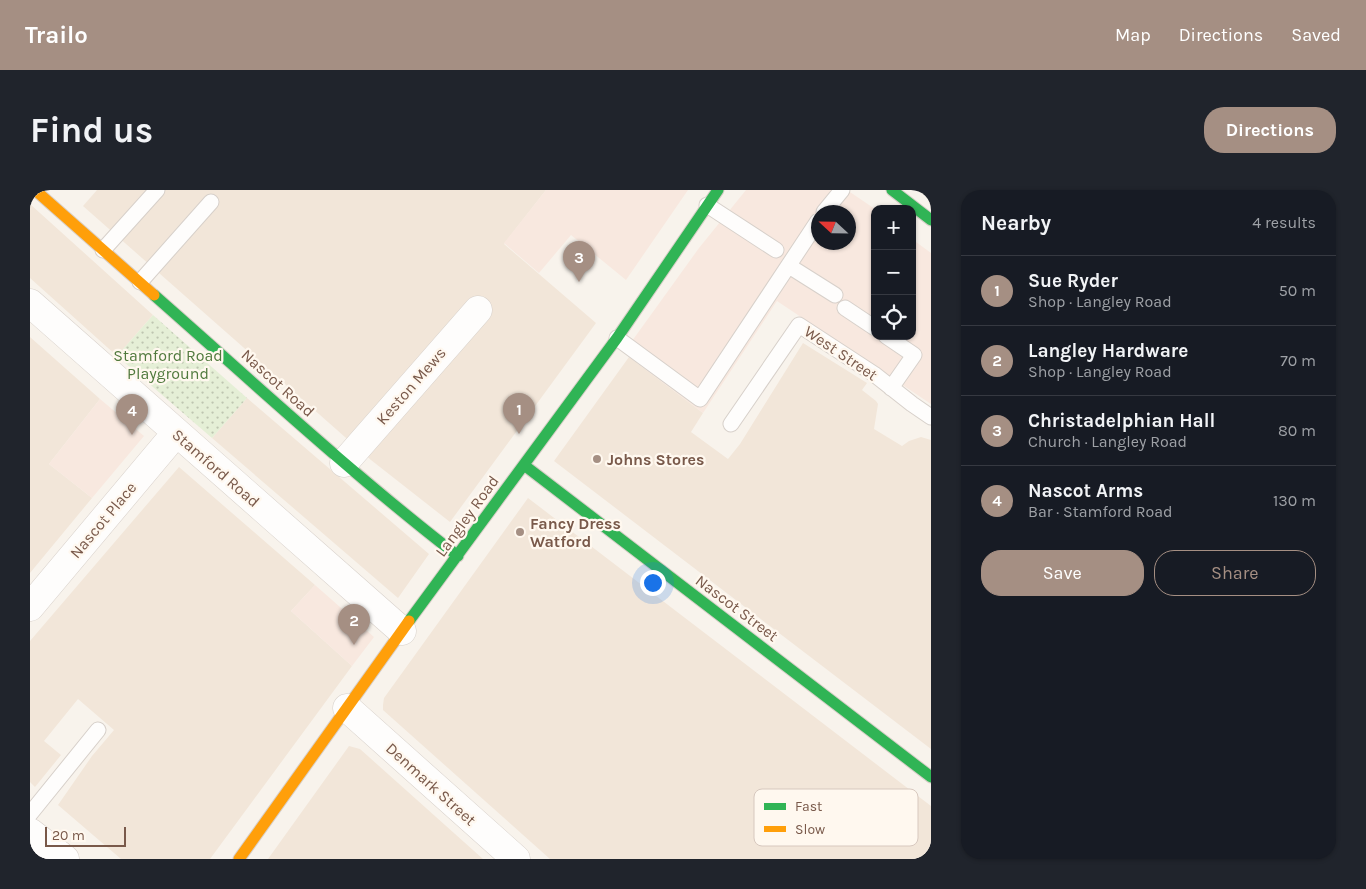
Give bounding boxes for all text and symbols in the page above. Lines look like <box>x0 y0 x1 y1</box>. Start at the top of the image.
text: Trailo <box>25 21 88 49</box>
text: Map <box>1115 24 1151 46</box>
text: Directions <box>1179 24 1263 46</box>
text: Saved <box>1291 24 1341 46</box>
button: Directions <box>1204 107 1336 153</box>
text: Find us <box>30 110 153 151</box>
north arrow <box>811 205 856 250</box>
map controls <box>871 205 916 340</box>
button: + <box>871 205 916 250</box>
text: Nearby <box>981 211 1051 235</box>
text: 4 results <box>1252 213 1316 232</box>
pin: 3 <box>563 241 595 282</box>
button: − <box>871 250 916 295</box>
text: Sue Ryder <box>1028 270 1118 292</box>
text: 1 <box>994 281 1000 300</box>
text: 50 m <box>1279 281 1316 300</box>
text: Shop · Langley Road <box>1028 292 1172 311</box>
button: locate <box>871 295 916 340</box>
street label: West Street <box>801 322 881 384</box>
text: Langley Hardware <box>1028 340 1188 362</box>
street label: Keston Mews <box>372 343 450 429</box>
street label: Nascot Road <box>238 345 318 421</box>
park label: Stamford Road Playground <box>113 346 223 383</box>
text: 2 <box>992 351 1002 370</box>
text: 70 m <box>1280 351 1316 370</box>
text: Shop · Langley Road <box>1028 362 1172 381</box>
pin: 1 <box>503 393 535 434</box>
pin: 4 <box>116 394 148 435</box>
text: Christadelphian Hall <box>1028 410 1215 432</box>
text: 3 <box>992 421 1002 440</box>
text: 80 m <box>1278 421 1316 440</box>
street label: Stamford Road <box>168 425 264 511</box>
text: Church · Langley Road <box>1028 432 1187 451</box>
place label: Johns Stores <box>607 450 704 469</box>
marker: Johns Stores <box>591 453 603 465</box>
street label: Langley Road <box>431 472 503 560</box>
street label: Nascot Place <box>66 478 140 562</box>
text: Nascot Arms <box>1028 480 1143 502</box>
text: 4 <box>992 491 1002 510</box>
text: 130 m <box>1273 491 1316 510</box>
text: Bar · Stamford Road <box>1028 502 1173 521</box>
place label: Fancy Dress Watford <box>530 514 621 551</box>
marker: Fancy Dress Watford <box>514 526 526 538</box>
button: Save <box>981 550 1144 596</box>
button: Share <box>1154 550 1316 596</box>
your location <box>640 570 666 596</box>
street label: Nascot Street <box>692 571 782 645</box>
pin: 2 <box>338 604 370 645</box>
street label: Denmark Street <box>382 739 480 829</box>
legend <box>754 789 918 846</box>
text: Fast <box>795 798 822 815</box>
text: Slow <box>795 821 825 838</box>
scale bar <box>45 824 126 847</box>
text: 20 m <box>52 827 85 844</box>

